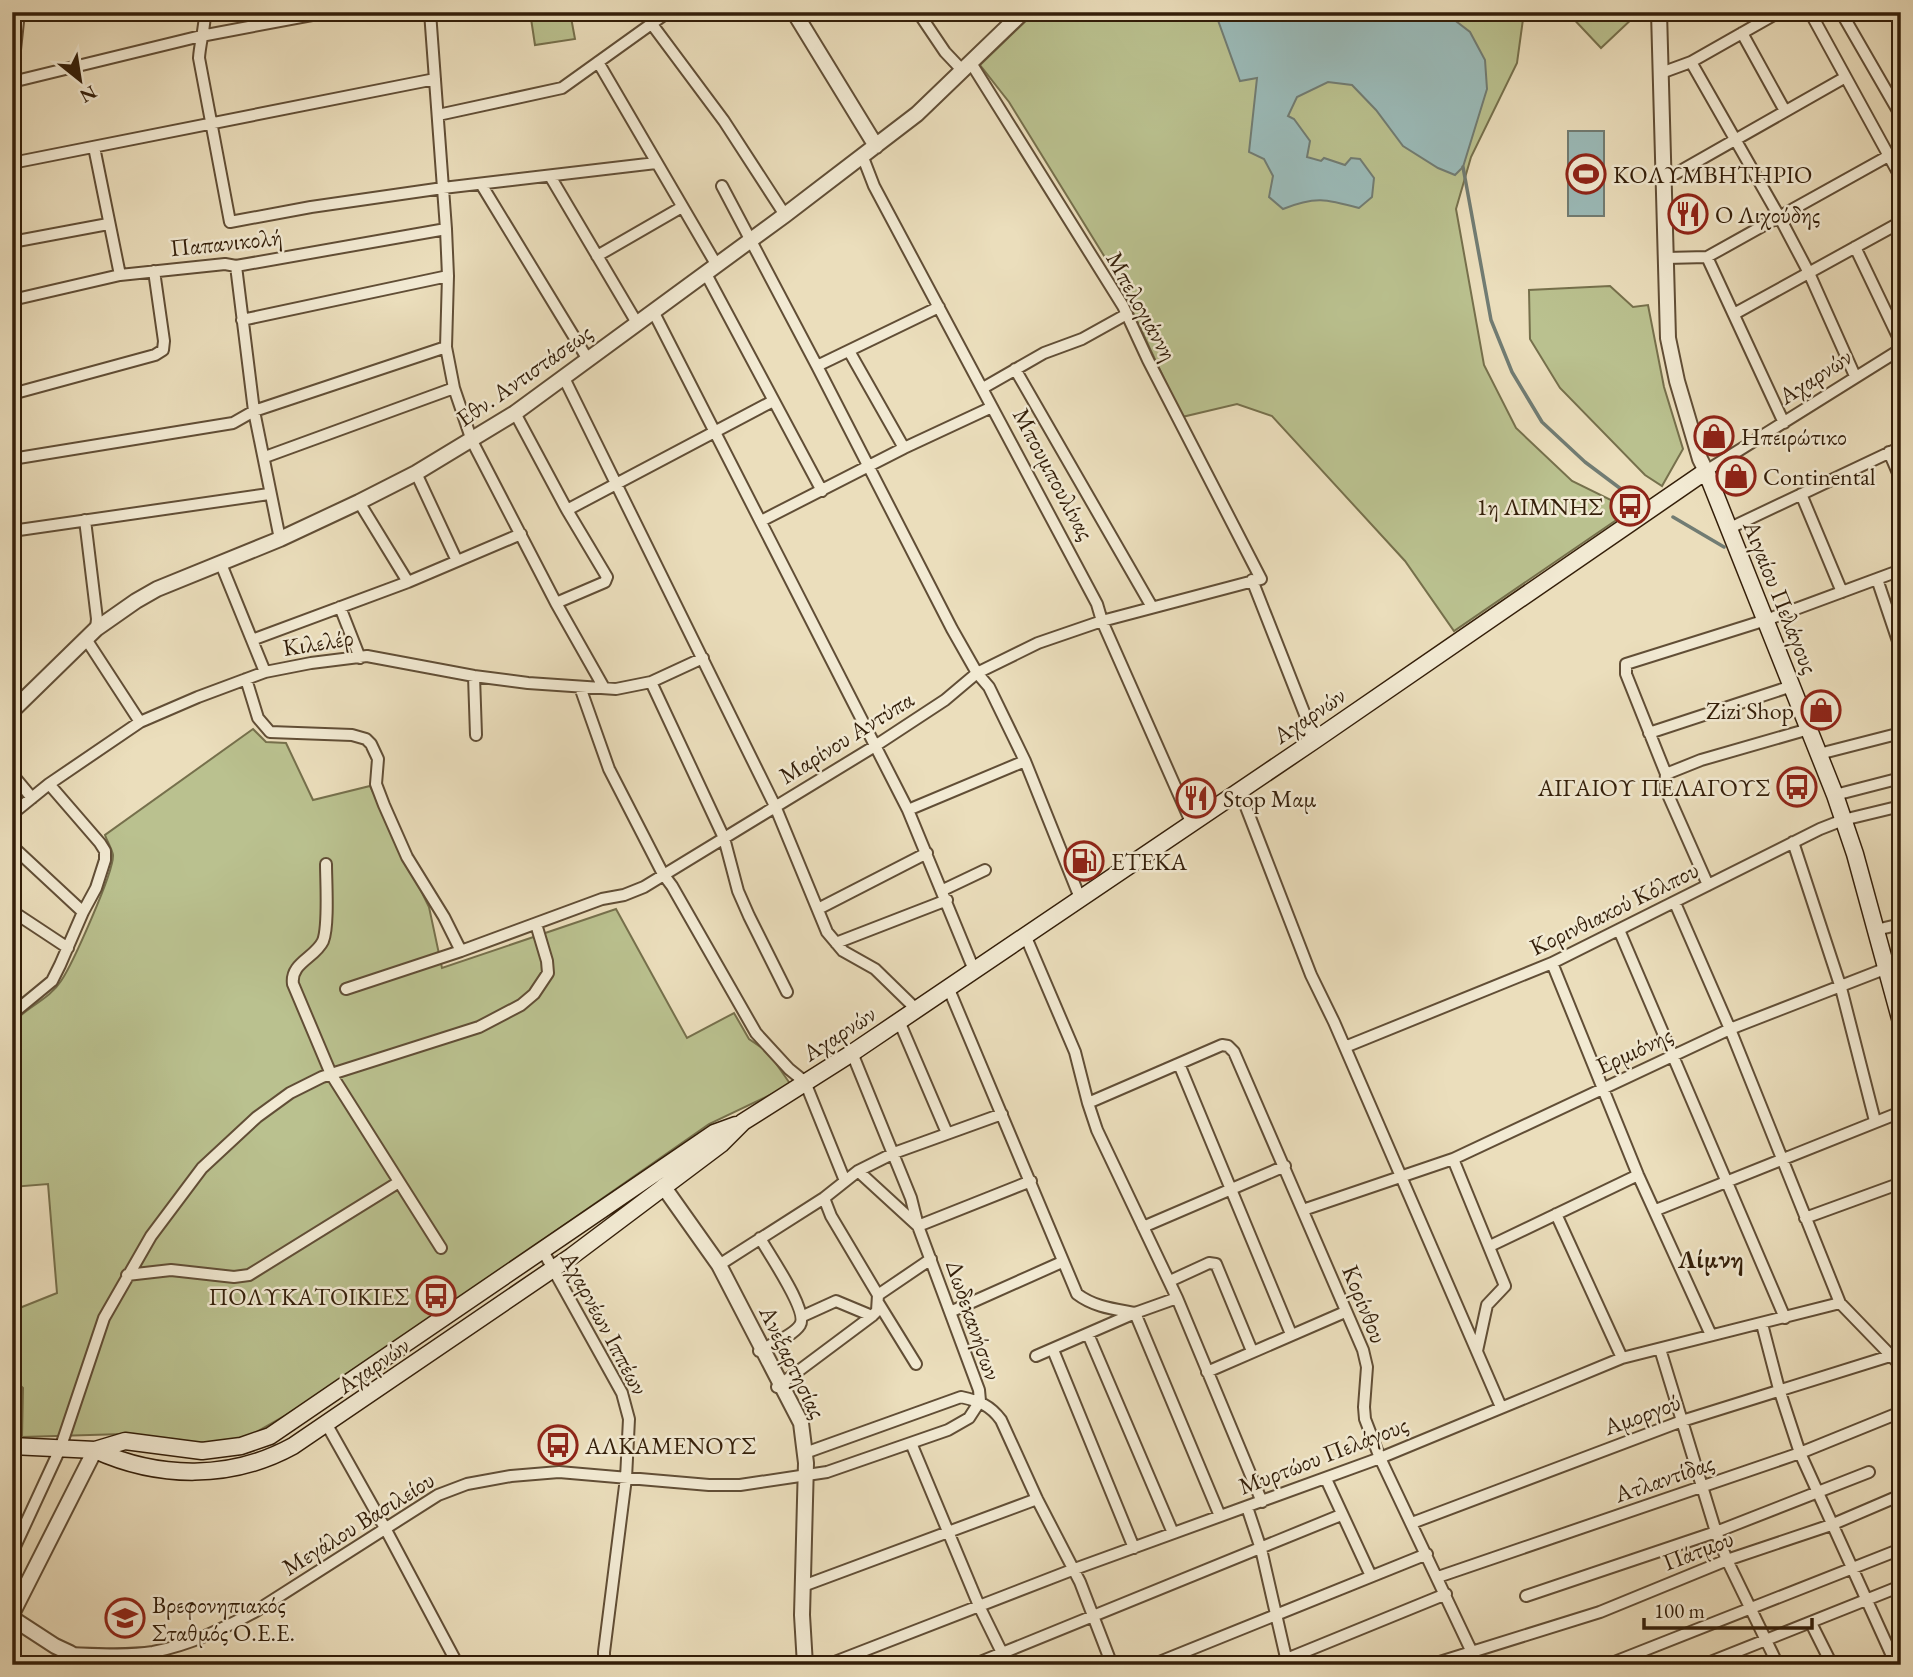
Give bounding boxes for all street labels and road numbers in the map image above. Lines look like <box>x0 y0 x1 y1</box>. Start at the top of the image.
street label: Παπανικολή <box>168 221 284 263</box>
street label: Μπελογιάννη <box>1099 246 1185 366</box>
street label: Εθν. Αντιστάσεως <box>450 317 598 433</box>
street label: Αχαρνών <box>1772 341 1857 412</box>
street label: Μπουμπουλίνας <box>1006 403 1102 545</box>
street label: Αιγαίου Πελάγους <box>1736 515 1826 678</box>
street label: Κιλελέρ <box>281 621 355 663</box>
street label: Αχαρνών <box>1266 679 1351 751</box>
street label: Μαρίνου Αντύπα <box>773 683 919 791</box>
street label: Κορινθιακού Κόλπου <box>1524 854 1704 962</box>
street label: Αχαρνών <box>796 998 881 1069</box>
street label: Ερμιόνης <box>1591 1019 1677 1081</box>
street label: Αχαρνέων Ιππέων <box>554 1245 656 1400</box>
street label: Δωδεκανήσων <box>939 1256 1009 1384</box>
street label: Κορίνθου <box>1335 1260 1395 1348</box>
street label: Ανεξαρτησίας <box>752 1300 834 1423</box>
street label: Αχαρνών <box>330 1329 415 1401</box>
street label: Αμοργού <box>1598 1386 1685 1443</box>
street label: Μυρτώου Πελάγους <box>1234 1408 1412 1502</box>
street label: Ατλαντίδας <box>1609 1447 1718 1510</box>
street label: Μεγάλου Βασιλείου <box>276 1464 440 1582</box>
street label: Πάτμου <box>1658 1522 1738 1578</box>

